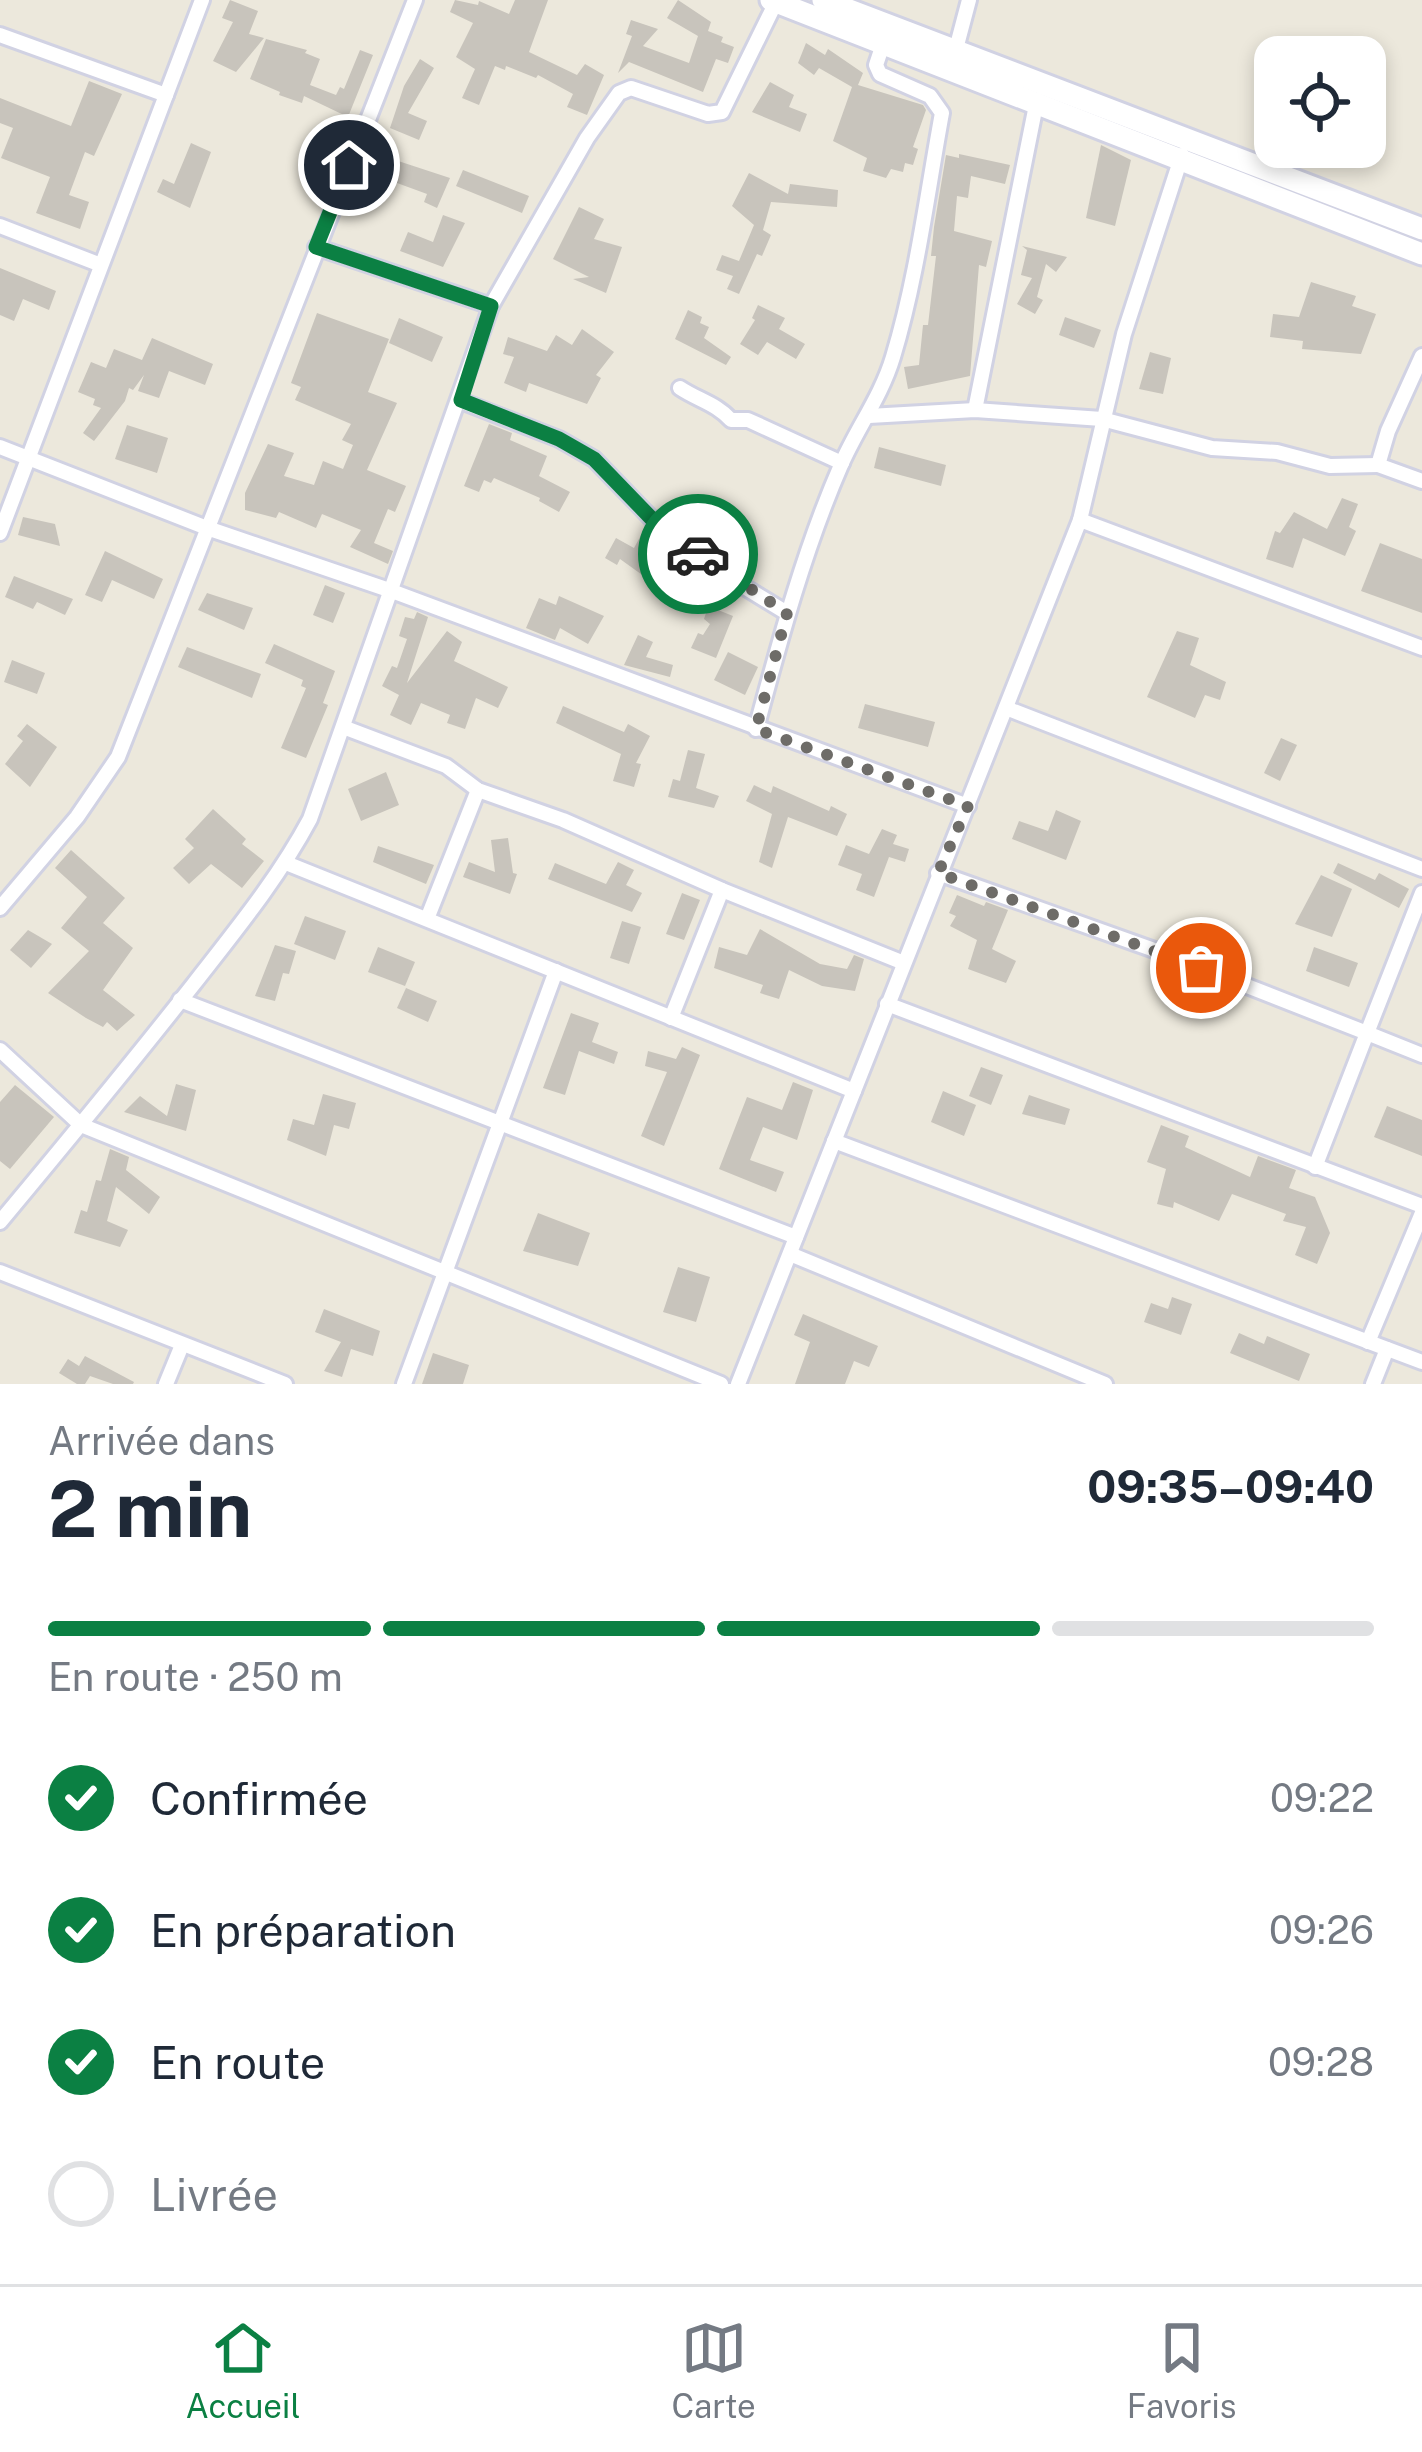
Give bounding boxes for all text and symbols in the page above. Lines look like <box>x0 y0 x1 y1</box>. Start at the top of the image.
map controls <box>1254 36 1386 168</box>
button: locate <box>1254 36 1386 168</box>
pin <box>298 114 400 216</box>
icon: home <box>316 132 382 198</box>
courier <box>638 494 758 614</box>
icon: car <box>665 521 731 587</box>
pin <box>1150 917 1252 1019</box>
icon: bag <box>1168 935 1234 1001</box>
text: Arrivée dans <box>48 1418 275 1464</box>
text: 09:35–09:40 <box>1087 1460 1374 1513</box>
text: 2 min <box>48 1463 252 1555</box>
text: En route · 250 m <box>48 1654 343 1700</box>
icon: check <box>48 1765 114 1831</box>
text: Confirmée <box>150 1772 368 1825</box>
text: 09:22 <box>1270 1775 1374 1821</box>
icon: check <box>48 1897 114 1963</box>
text: En préparation <box>150 1904 456 1957</box>
text: 09:26 <box>1269 1907 1374 1953</box>
icon: check <box>48 2029 114 2095</box>
text: En route <box>150 2036 325 2089</box>
text: 09:28 <box>1268 2039 1374 2085</box>
text: Livrée <box>150 2168 278 2221</box>
tab: Accueil <box>186 2315 300 2425</box>
tab: Carte <box>671 2315 756 2425</box>
tab: Favoris <box>1127 2315 1236 2425</box>

